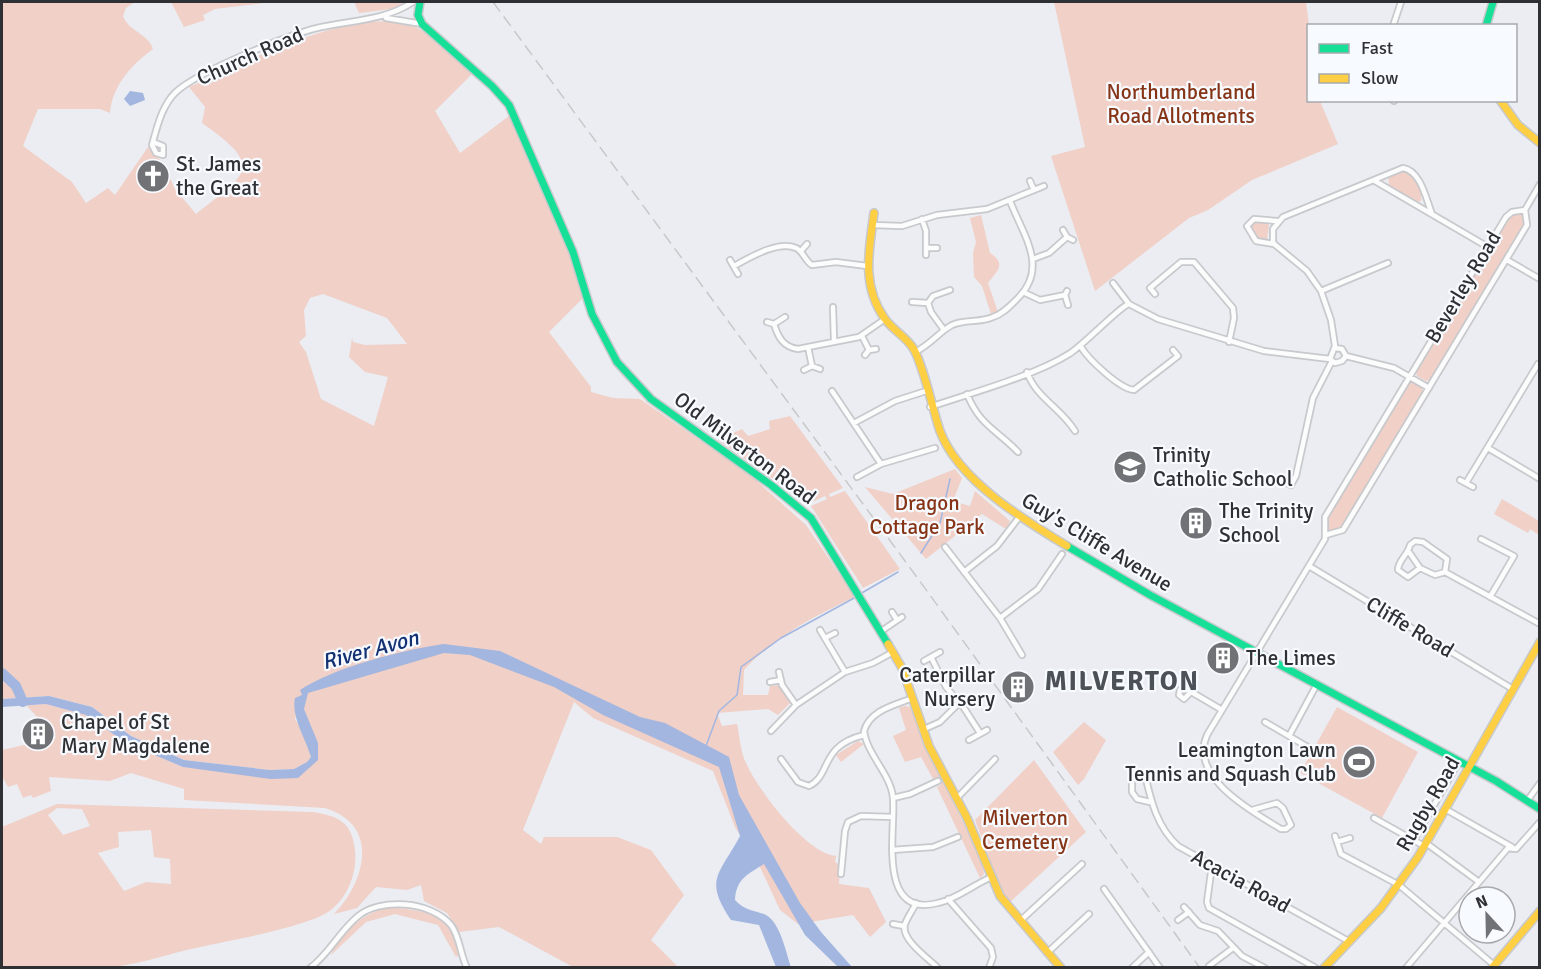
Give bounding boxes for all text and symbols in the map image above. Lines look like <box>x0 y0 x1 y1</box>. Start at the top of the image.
street label: Church Road <box>193 21 307 91</box>
legend <box>1307 24 1517 102</box>
text: Fast <box>1361 37 1393 59</box>
text: Slow <box>1361 67 1398 89</box>
park label: Northumberland Road Allotments <box>1106 79 1256 129</box>
place label: St. James the Great <box>176 151 261 201</box>
church icon: St. James the Great <box>135 158 171 194</box>
street label: Beverley Road <box>1419 226 1507 348</box>
street label: Old Milverton Road <box>669 386 821 510</box>
place label: Trinity Catholic School <box>1153 442 1293 492</box>
school or university icon: Trinity Catholic School <box>1112 449 1148 485</box>
street label: Guy's Cliffe Avenue <box>1017 487 1177 597</box>
park label: Dragon Cottage Park <box>869 490 985 540</box>
place label: The Trinity School <box>1219 498 1313 548</box>
building icon: The Trinity School <box>1178 505 1214 541</box>
street label: Cliffe Road <box>1361 591 1459 663</box>
water label: River Avon <box>319 623 422 675</box>
building icon: The Limes <box>1205 640 1241 676</box>
place label: The Limes <box>1246 645 1336 671</box>
place label: Caterpillar Nursery <box>899 662 995 712</box>
district label: MILVERTON <box>1045 665 1199 698</box>
building icon: Caterpillar Nursery <box>1000 669 1036 705</box>
place label: Chapel of St Mary Magdalene <box>61 709 210 759</box>
building icon: Chapel of St Mary Magdalene <box>20 716 56 752</box>
place label: Leamington Lawn Tennis and Squash Club <box>1125 737 1336 787</box>
sports icon: Leamington Lawn Tennis and Squash Club <box>1341 744 1377 780</box>
street label: Rugby Road <box>1390 752 1466 856</box>
park label: Milverton Cemetery <box>982 805 1068 855</box>
street label: Acacia Road <box>1187 843 1295 919</box>
north arrow <box>1457 885 1517 945</box>
text: N <box>1473 891 1491 913</box>

